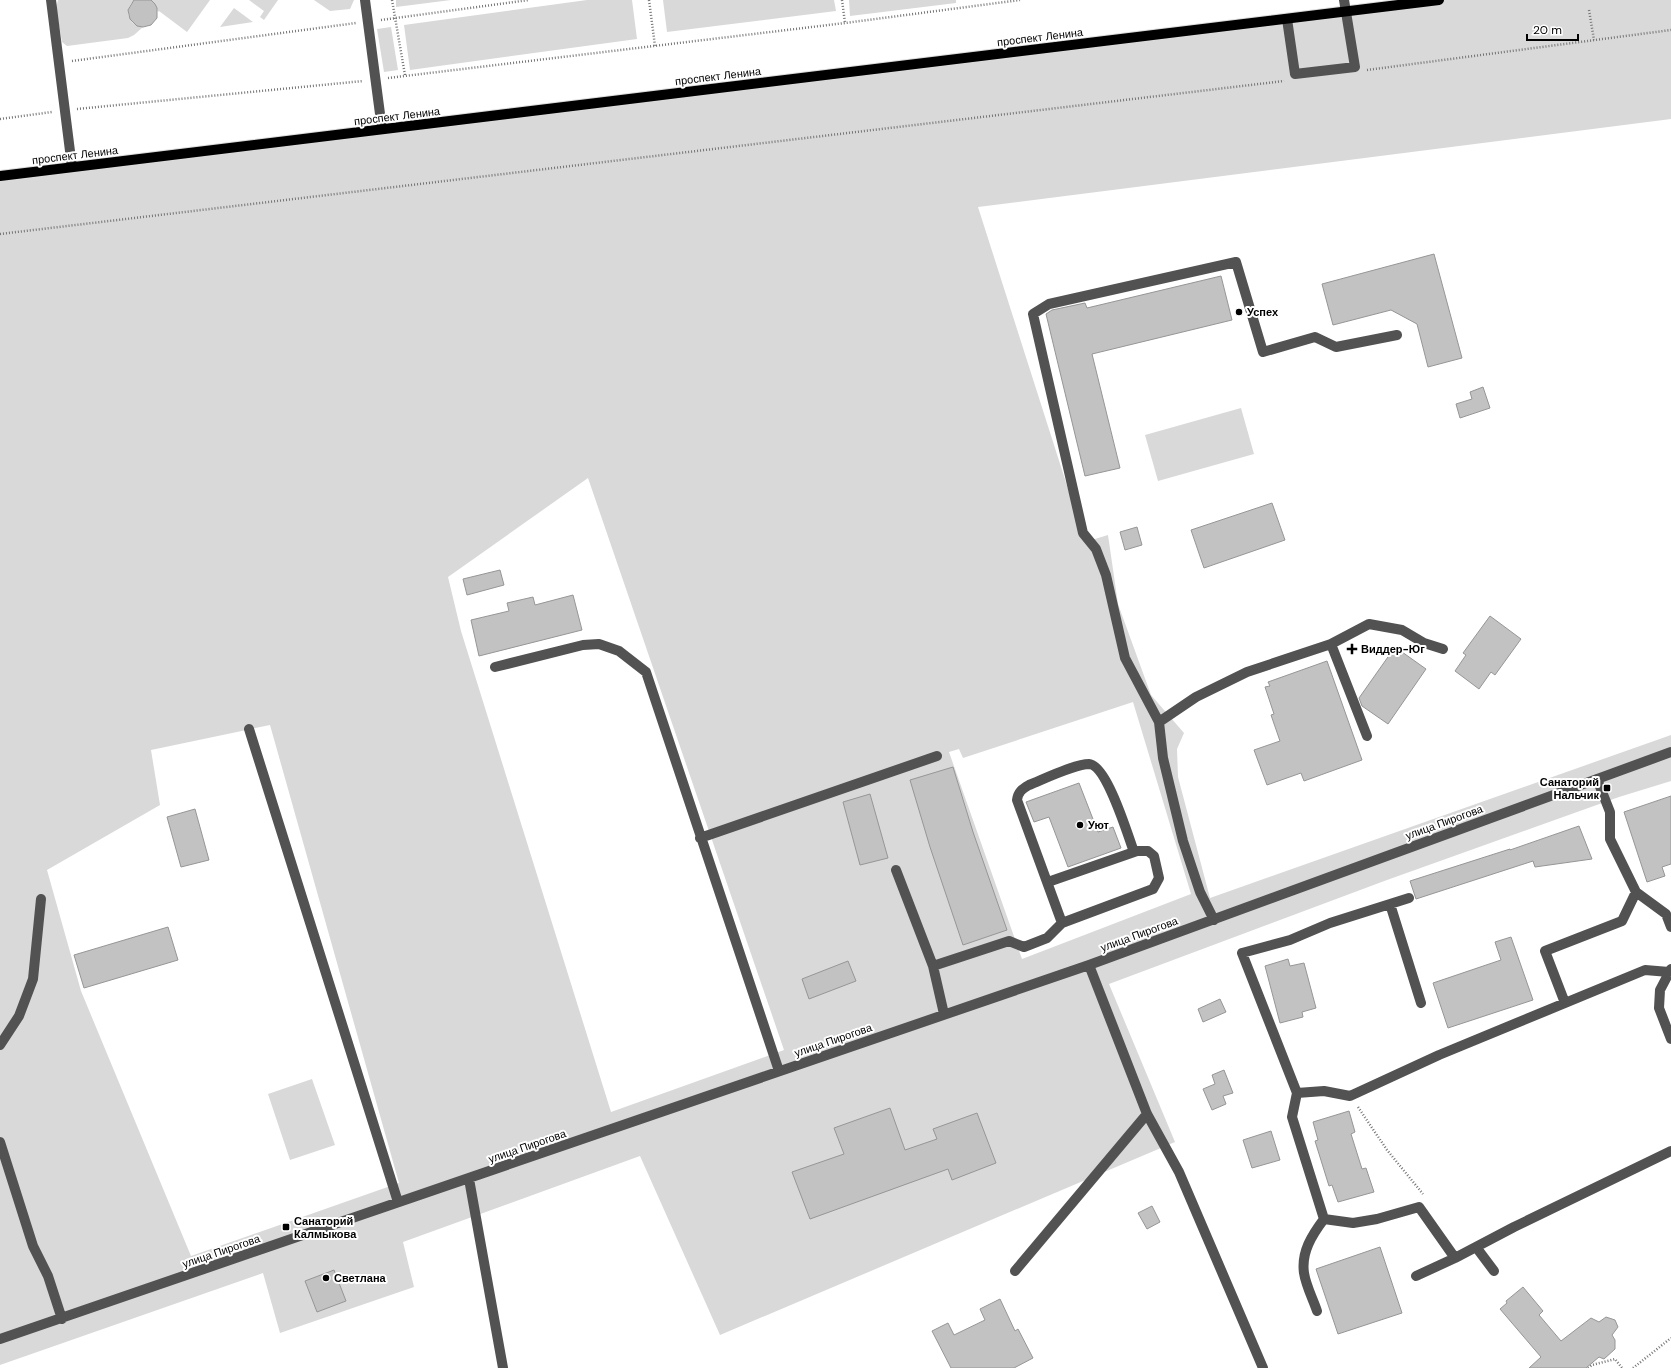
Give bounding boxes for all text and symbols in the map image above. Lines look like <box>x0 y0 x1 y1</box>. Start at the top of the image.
scale bar <box>1527 16 1578 42</box>
text: 20 m <box>1533 22 1562 38</box>
street label: проспект Ленина <box>996 25 1085 49</box>
street label: проспект Ленина <box>674 64 763 88</box>
street label: проспект Ленина <box>353 104 442 128</box>
street label: проспект Ленина <box>31 143 120 167</box>
place label: Успех <box>1247 305 1279 319</box>
marker: Успех <box>1234 307 1244 317</box>
place label: Виддер-Юг <box>1361 642 1425 656</box>
marker: Виддер-Юг <box>1346 643 1358 655</box>
place label: Санаторий Нальчик <box>1540 775 1599 802</box>
marker: Санаторий Нальчик <box>1602 783 1612 793</box>
street label: улица Пирогова <box>1403 801 1485 842</box>
place label: Уют <box>1088 818 1110 832</box>
marker: Уют <box>1075 820 1085 830</box>
street label: улица Пирогова <box>1098 913 1180 954</box>
street label: улица Пирогова <box>792 1020 874 1060</box>
street label: улица Пирогова <box>486 1126 568 1166</box>
place label: Санаторий Калмыкова <box>294 1214 357 1241</box>
marker: Санаторий Калмыкова <box>281 1222 291 1232</box>
street label: улица Пирогова <box>180 1231 262 1271</box>
place label: Светлана <box>334 1271 387 1285</box>
marker: Светлана <box>321 1273 331 1283</box>

